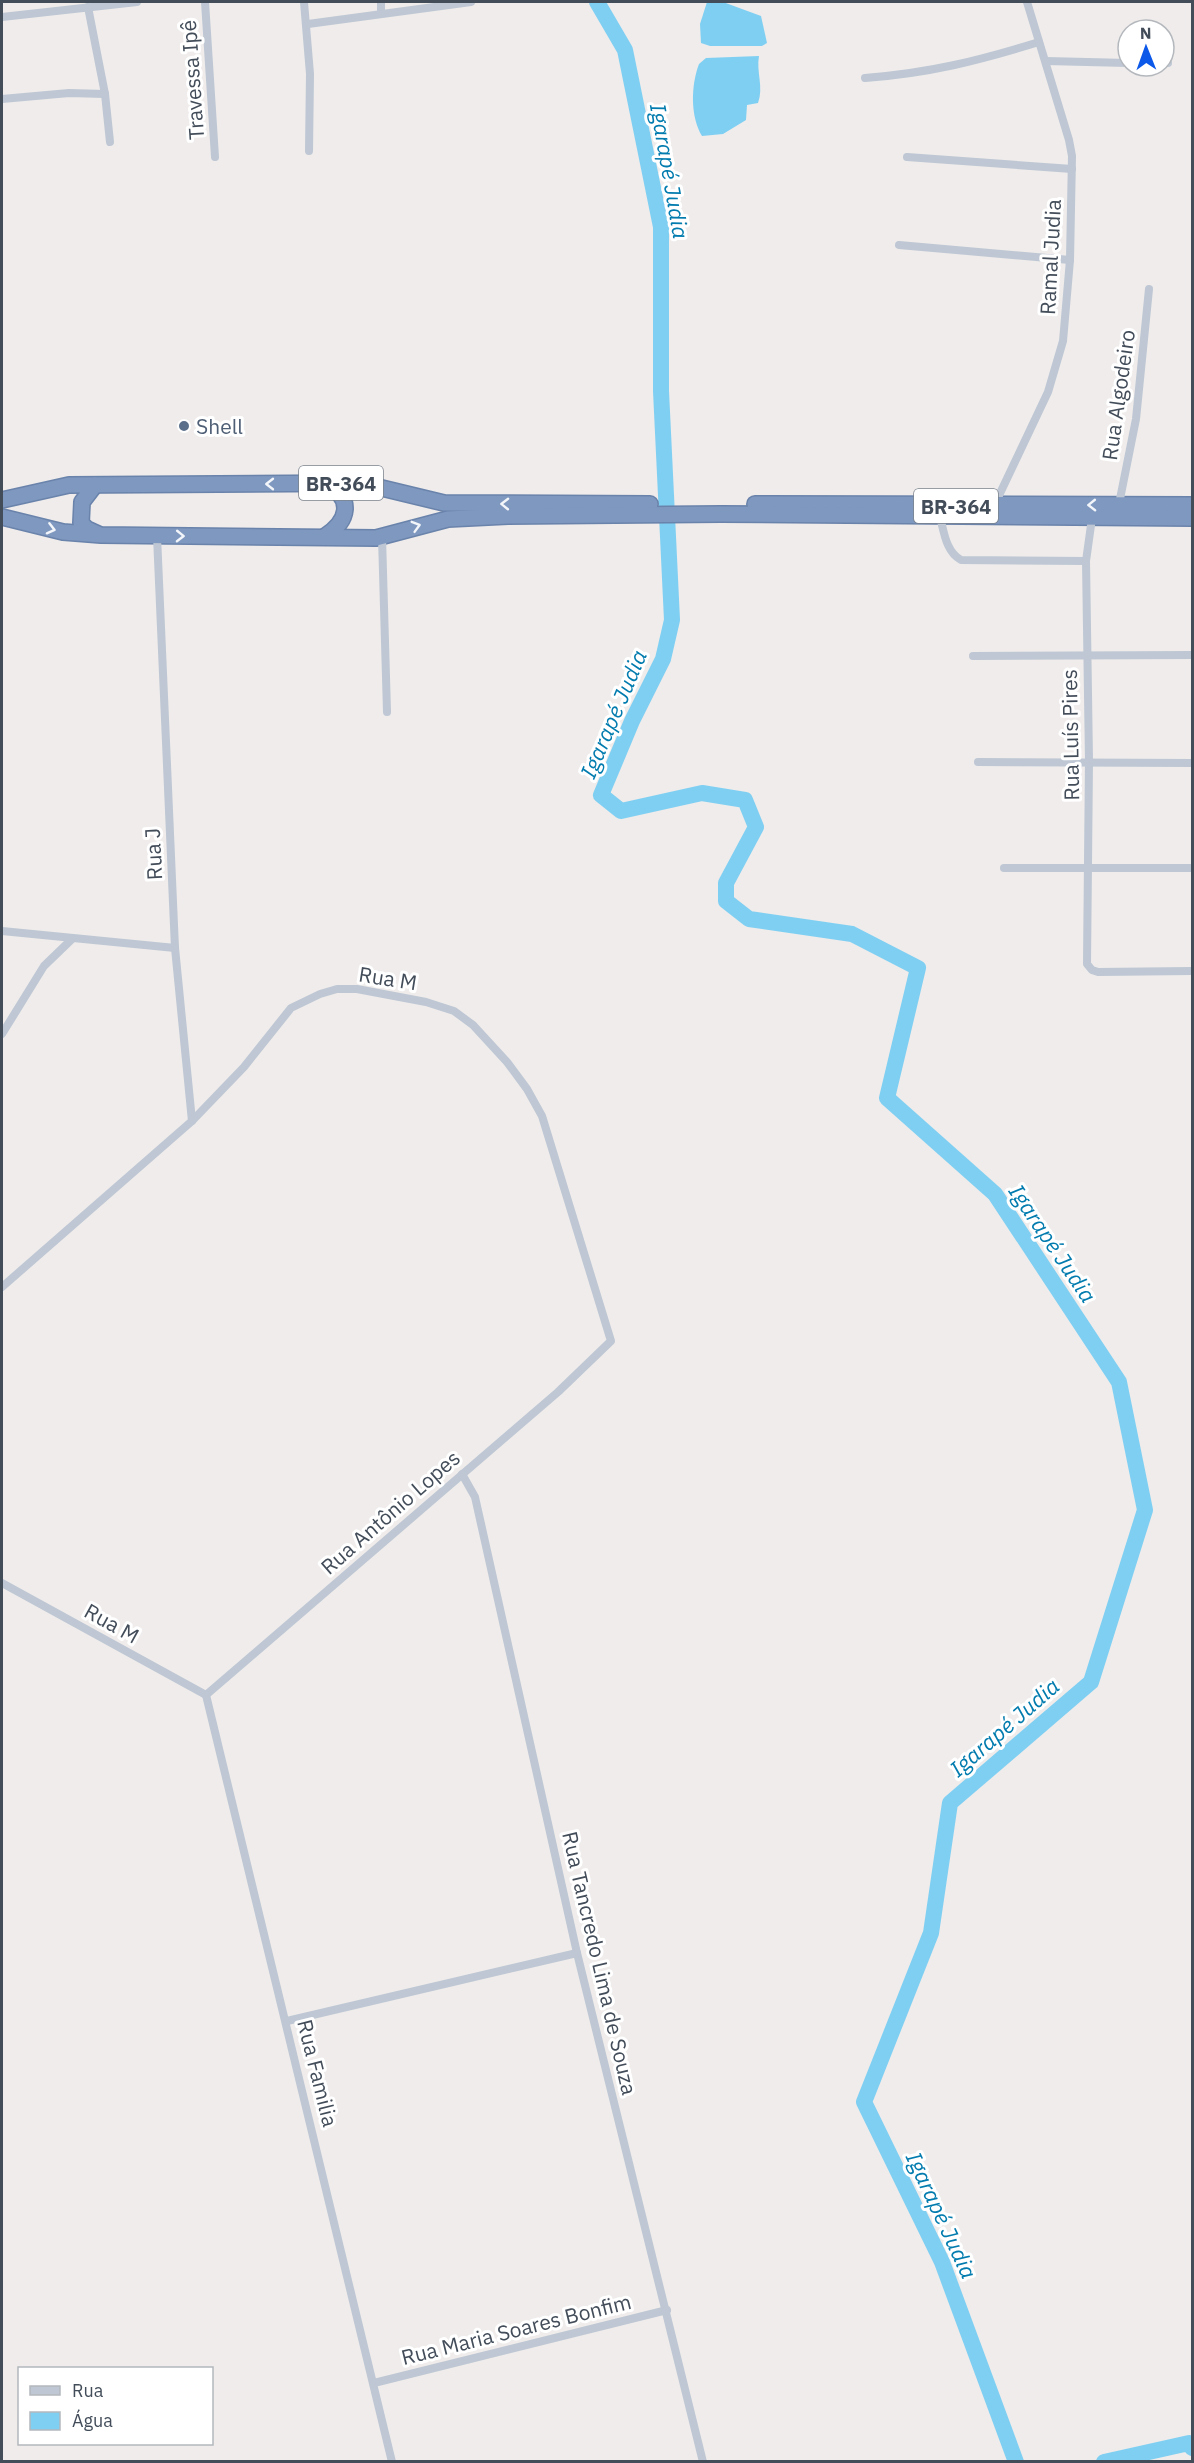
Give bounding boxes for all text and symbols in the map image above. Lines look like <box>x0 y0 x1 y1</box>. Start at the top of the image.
north arrow <box>1116 18 1176 78</box>
street label: Travessa Ipê <box>174 19 210 141</box>
text: N <box>1140 23 1152 43</box>
water label: Igarapé Judia <box>644 101 696 241</box>
street label: Ramal Judia <box>1033 198 1067 316</box>
street label: Rua Algodeiro <box>1095 328 1141 462</box>
place label: Shell <box>196 412 243 440</box>
marker: Shell <box>177 419 191 433</box>
road number: BR-364 <box>299 466 383 500</box>
one-way arrow <box>266 478 275 490</box>
road number: BR-364 <box>914 489 998 523</box>
one-way arrow <box>500 498 509 510</box>
one-way arrow <box>1088 499 1097 511</box>
one-way arrow <box>46 521 56 534</box>
one-way arrow <box>410 521 420 533</box>
one-way arrow <box>176 530 185 542</box>
water label: Igarapé Judia <box>573 645 653 783</box>
street label: Rua Luís Pires <box>1055 669 1085 801</box>
street label: Rua J <box>138 827 168 881</box>
street label: Rua M <box>357 960 419 996</box>
water label: Igarapé Judia <box>1003 1178 1103 1308</box>
street label: Rua Antônio Lopes <box>314 1444 466 1580</box>
street label: Rua M <box>80 1597 144 1649</box>
water label: Igarapé Judia <box>943 1671 1065 1783</box>
street label: Rua Tancredo Lima de Souza <box>556 1829 644 2097</box>
street label: Rua Familia <box>291 2017 345 2129</box>
water label: Igarapé Judia <box>900 2147 984 2283</box>
street label: Rua Maria Soares Bonfim <box>398 2287 634 2371</box>
legend <box>18 2367 213 2445</box>
text: Rua <box>72 2379 104 2402</box>
text: Água <box>72 2409 113 2432</box>

